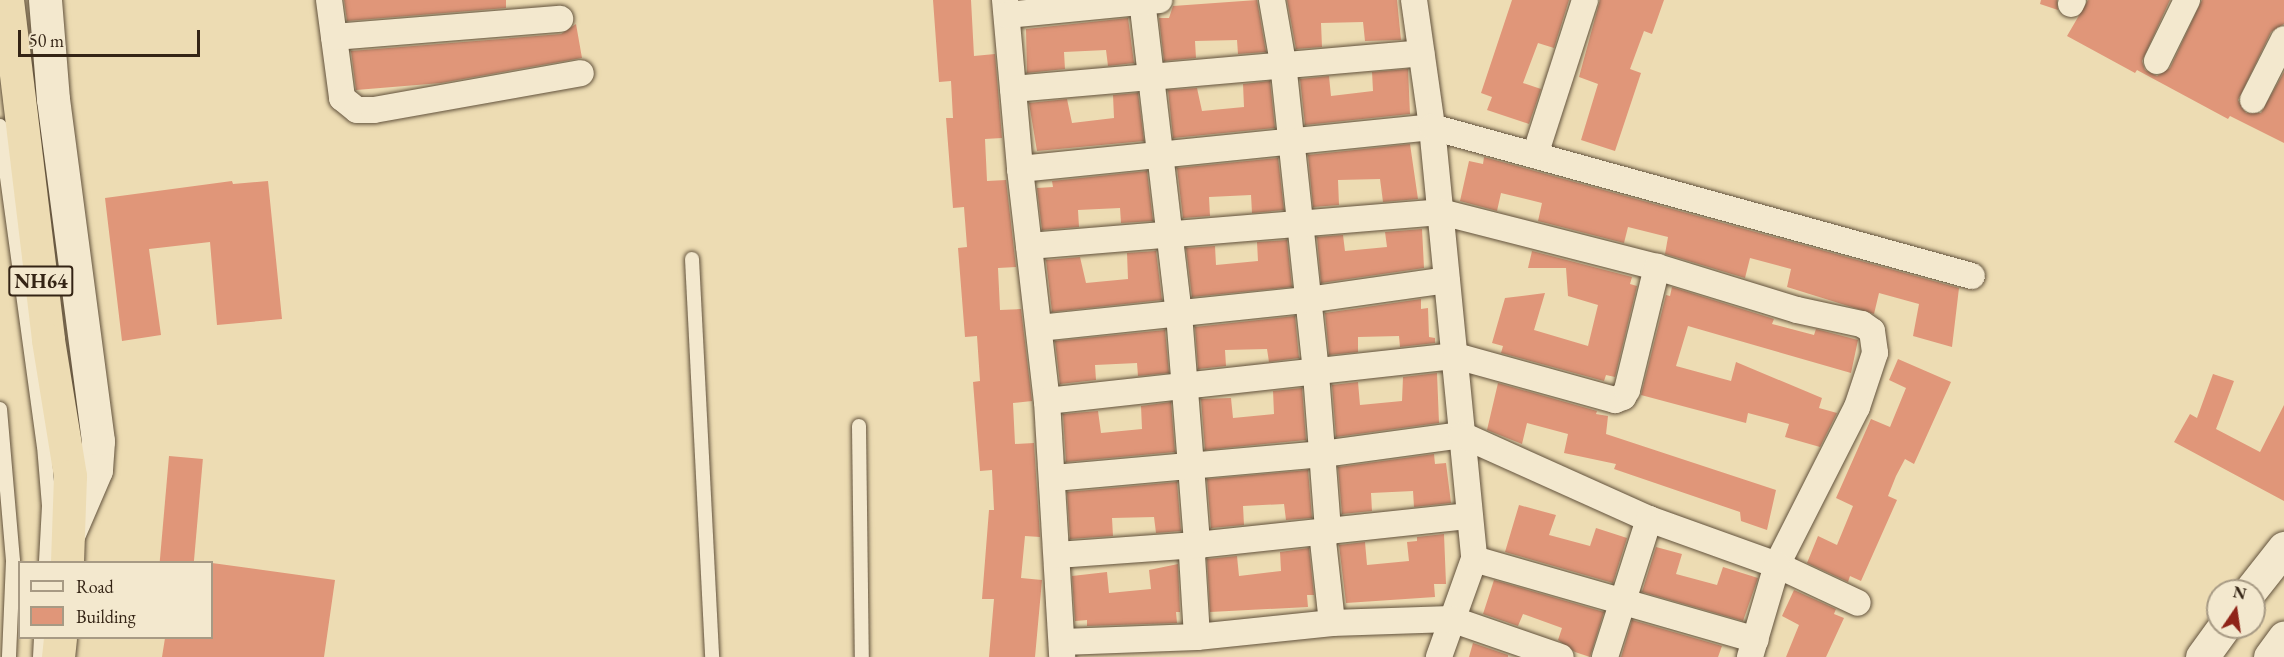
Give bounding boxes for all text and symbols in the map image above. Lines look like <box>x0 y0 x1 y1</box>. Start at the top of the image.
scale bar <box>21 18 202 56</box>
text: 50 m <box>29 29 64 52</box>
road number: NH64 <box>8 264 74 298</box>
legend <box>18 561 213 639</box>
text: Road <box>76 575 114 598</box>
north arrow <box>2206 579 2266 639</box>
text: N <box>2231 581 2248 605</box>
text: Building <box>76 605 136 628</box>

